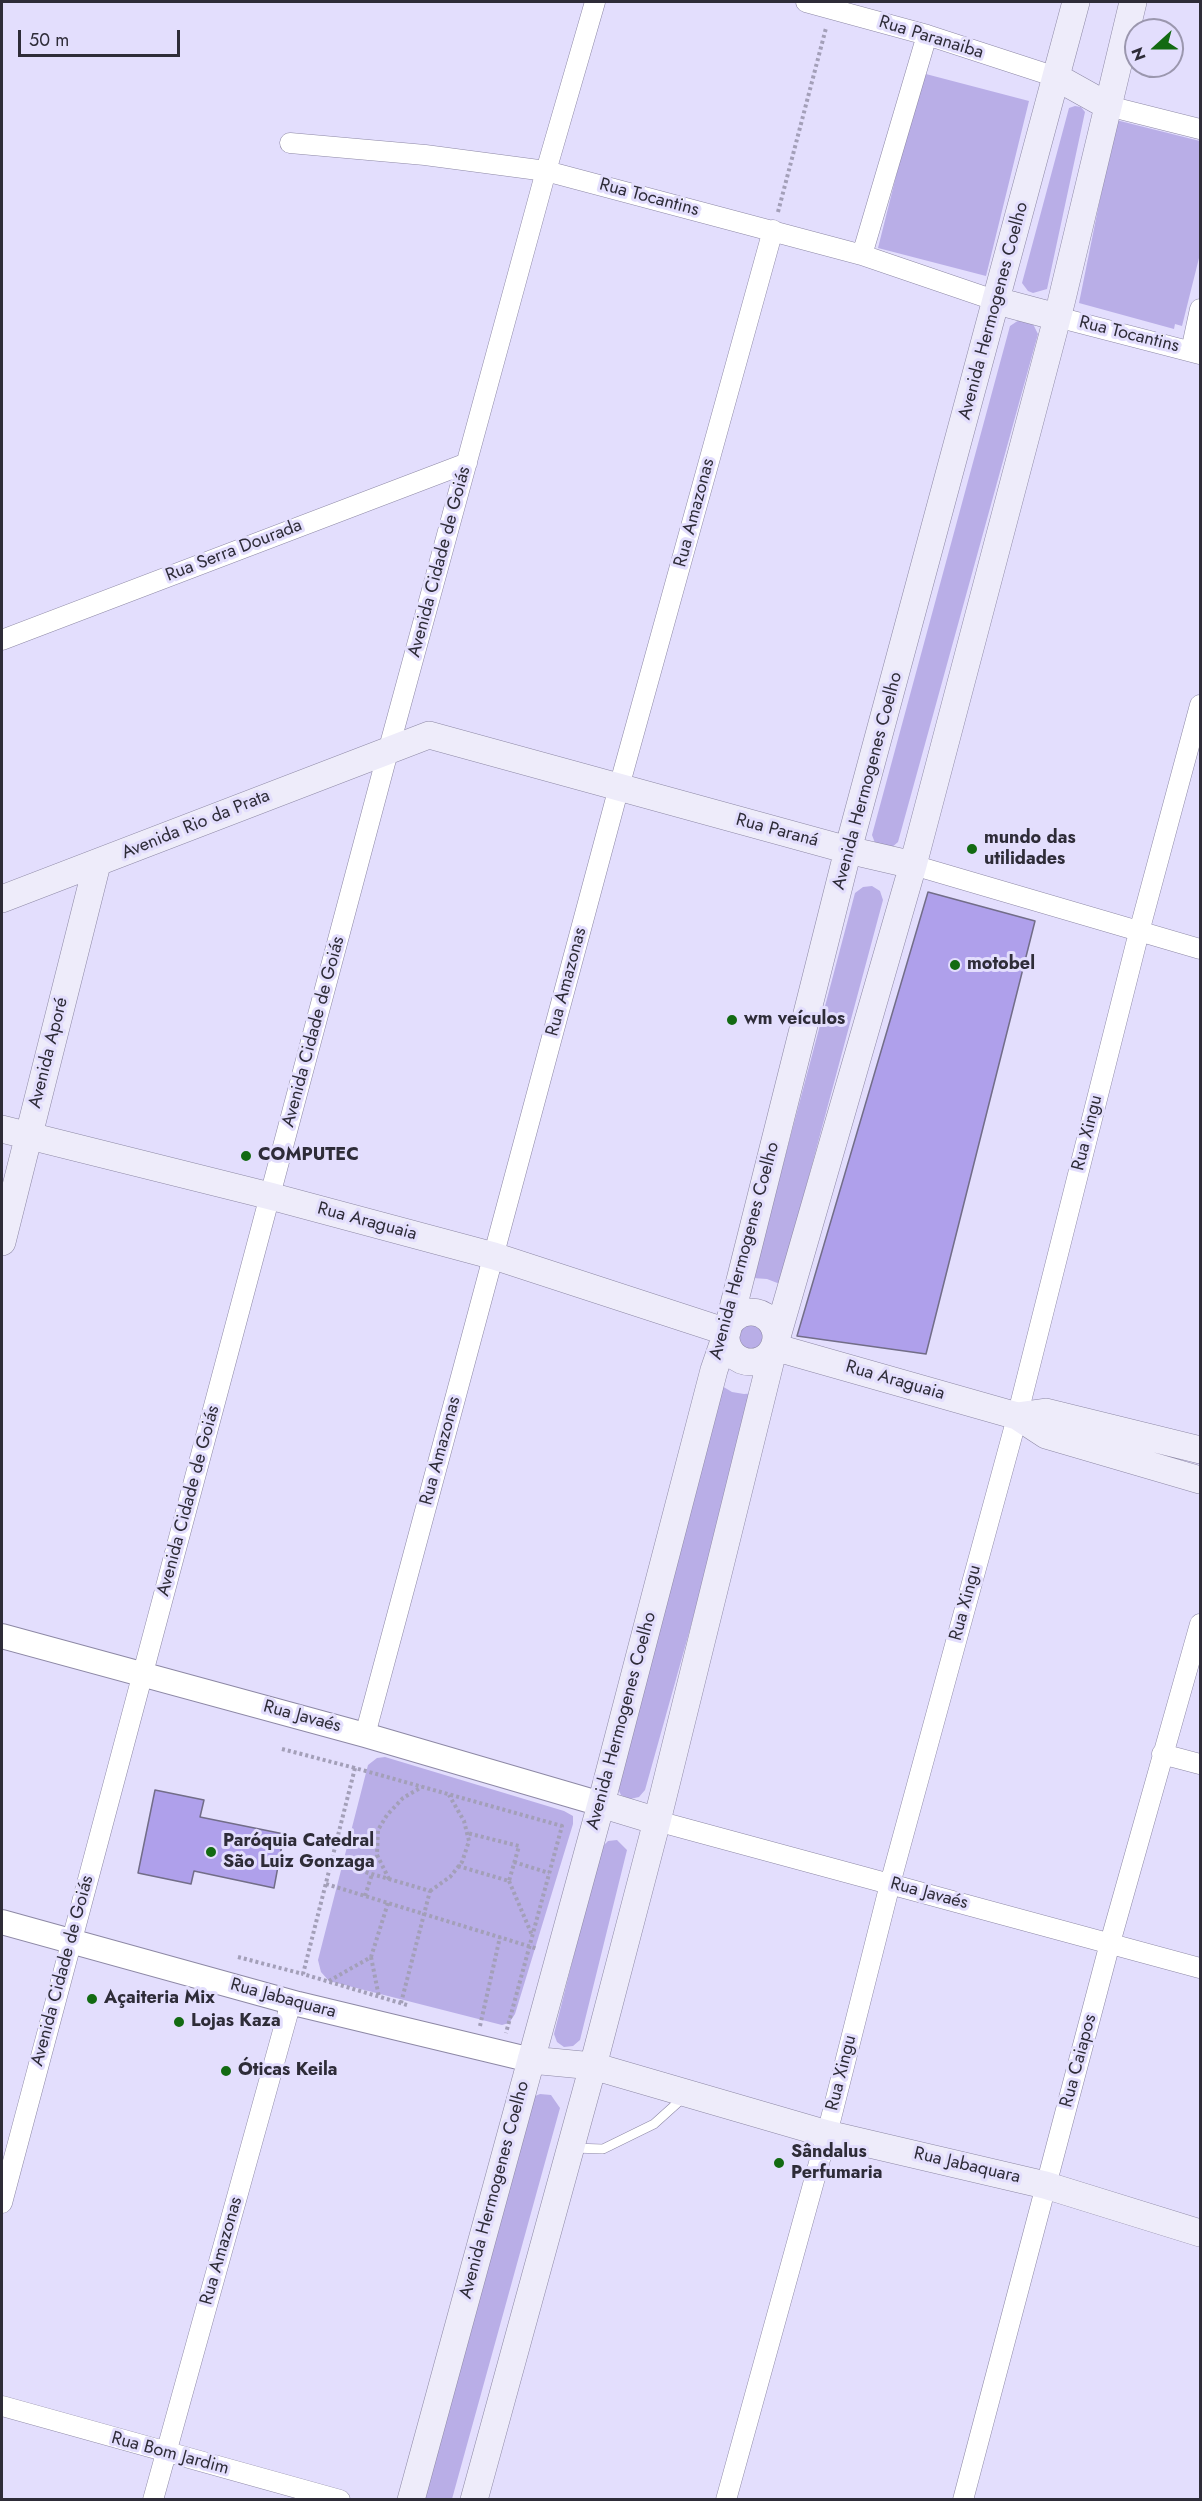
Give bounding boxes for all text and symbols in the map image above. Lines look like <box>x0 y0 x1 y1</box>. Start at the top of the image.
street label: Rua Paranaiba <box>876 12 986 64</box>
scale bar <box>21 18 183 56</box>
north arrow <box>1124 18 1184 78</box>
text: 50 m <box>29 27 69 53</box>
text: N <box>1126 44 1152 64</box>
street label: Rua Tocantins <box>597 174 701 222</box>
street label: Avenida Hermogenes Coelho <box>955 200 1033 422</box>
street label: Rua Tocantins <box>1077 312 1181 358</box>
street label: Rua Amazonas <box>670 456 720 570</box>
street label: Avenida Cidade de Goiás <box>404 464 476 660</box>
street label: Rua Serra Dourada <box>163 515 305 587</box>
street label: Avenida Hermogenes Coelho <box>829 670 907 892</box>
street label: Avenida Rio da Prata <box>119 785 273 865</box>
street label: Rua Paraná <box>733 810 821 852</box>
place label: mundo das utilidades <box>984 828 1076 870</box>
marker: mundo das utilidades <box>965 842 979 856</box>
street label: Rua Amazonas <box>542 925 592 1039</box>
street label: Avenida Cidade de Goiás <box>278 934 350 1130</box>
place label: motobel <box>967 954 1035 976</box>
marker: motobel <box>948 958 962 972</box>
street label: Avenida Aporé <box>25 995 73 1111</box>
place label: wm veículos <box>744 1009 845 1031</box>
marker: wm veículos <box>725 1013 739 1027</box>
street label: Rua Xingu <box>1068 1093 1108 1173</box>
street label: Avenida Hermogenes Coelho <box>706 1140 784 1362</box>
place label: COMPUTEC <box>258 1145 359 1167</box>
marker: COMPUTEC <box>239 1149 253 1163</box>
street label: Rua Araguaia <box>315 1198 419 1246</box>
street label: Rua Araguaia <box>843 1357 947 1405</box>
street label: Rua Amazonas <box>416 1394 466 1508</box>
street label: Avenida Cidade de Goiás <box>153 1403 225 1599</box>
street label: Rua Xingu <box>946 1563 986 1643</box>
street label: Avenida Hermogenes Coelho <box>583 1610 661 1832</box>
street label: Rua Javaés <box>261 1696 343 1738</box>
place label: Paróquia Catedral São Luiz Gonzaga <box>223 1831 375 1874</box>
marker: Paróquia Catedral São Luiz Gonzaga <box>204 1845 218 1859</box>
street label: Avenida Cidade de Goiás <box>27 1873 99 2069</box>
street label: Rua Javaés <box>888 1873 970 1915</box>
street label: Rua Jabaquara <box>228 1975 338 2023</box>
place label: Açaiteria Mix <box>104 1988 215 2010</box>
marker: Açaiteria Mix <box>85 1992 99 2006</box>
place label: Lojas Kaza <box>191 2011 281 2033</box>
street label: Rua Caiapos <box>1056 2012 1102 2110</box>
marker: Lojas Kaza <box>172 2015 186 2029</box>
street label: Rua Xingu <box>822 2033 862 2113</box>
place label: Óticas Keila <box>238 2060 338 2082</box>
marker: Óticas Keila <box>219 2064 233 2078</box>
street label: Avenida Hermogenes Coelho <box>456 2079 534 2301</box>
place label: Sândalus Perfumaria <box>791 2142 882 2184</box>
street label: Rua Jabaquara <box>912 2143 1022 2189</box>
marker: Sândalus Perfumaria <box>772 2156 786 2170</box>
street label: Rua Amazonas <box>196 2194 248 2308</box>
street label: Rua Bom Jardim <box>109 2428 231 2480</box>

